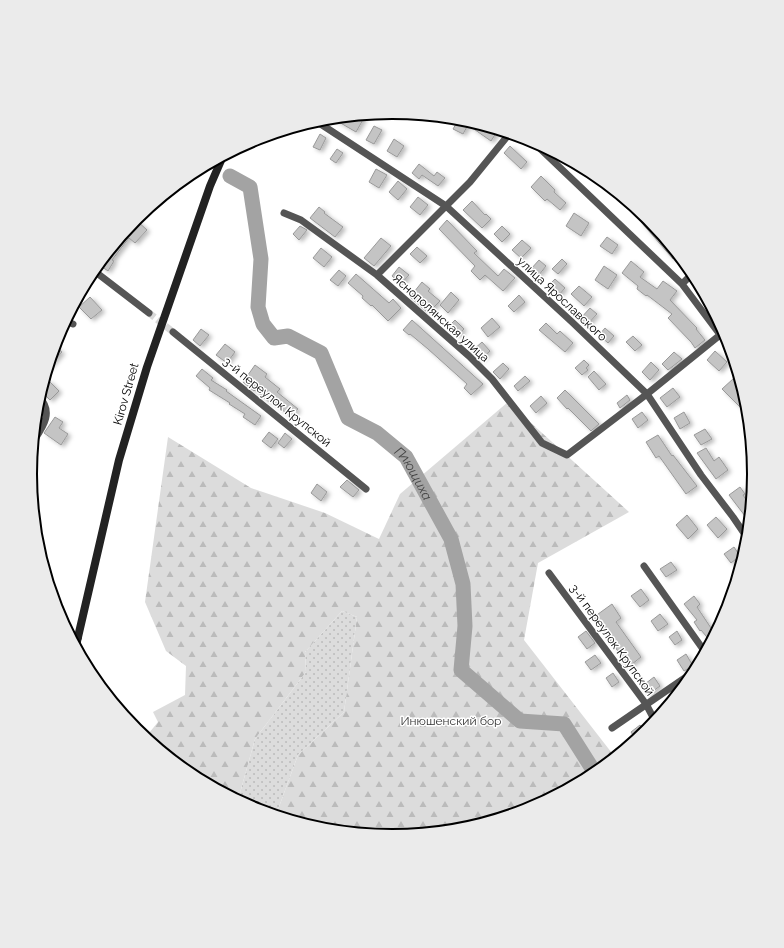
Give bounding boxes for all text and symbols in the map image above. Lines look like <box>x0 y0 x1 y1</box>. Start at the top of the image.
street label: улица Ярославского <box>514 254 610 344</box>
street label: Яснополянская улица <box>390 271 492 365</box>
street label: 3-й переулок Крупской <box>220 354 334 450</box>
street label: Kirov Street <box>110 361 142 427</box>
water label: Плющиха <box>391 444 435 503</box>
street label: 3-й переулок Крупской <box>567 581 657 699</box>
park label: Инюшенский бор <box>400 714 502 728</box>

